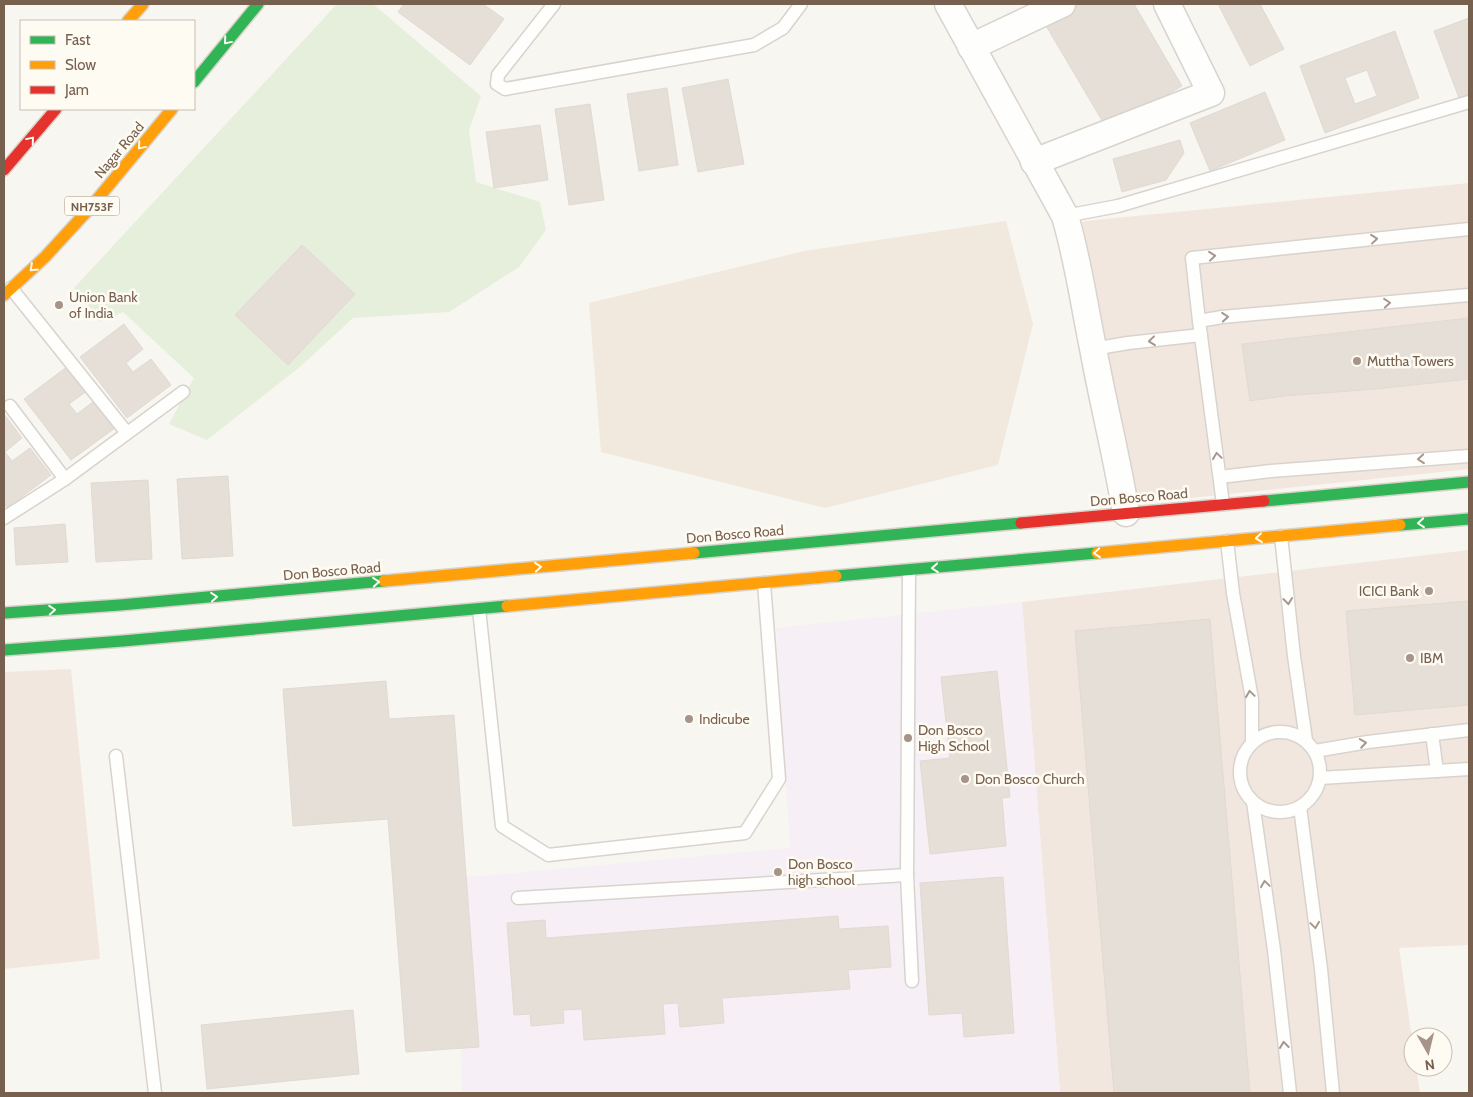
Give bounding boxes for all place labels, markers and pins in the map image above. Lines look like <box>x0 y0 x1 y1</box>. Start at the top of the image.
place label: Union Bank of India <box>69 288 138 322</box>
marker: Union Bank of India <box>53 299 65 311</box>
place label: Muttha Towers <box>1367 352 1454 370</box>
marker: Muttha Towers <box>1351 355 1363 367</box>
place label: ICICI Bank <box>1359 582 1420 600</box>
marker: ICICI Bank <box>1423 585 1435 597</box>
place label: IBM <box>1420 649 1443 667</box>
marker: IBM <box>1404 652 1416 664</box>
place label: Indicube <box>699 710 750 728</box>
marker: Indicube <box>683 713 695 725</box>
place label: Don Bosco High School <box>918 721 990 755</box>
marker: Don Bosco High School <box>902 732 914 744</box>
place label: Don Bosco Church <box>975 770 1084 788</box>
marker: Don Bosco Church <box>959 773 971 785</box>
place label: Don Bosco high school <box>788 855 855 889</box>
marker: Don Bosco high school <box>772 866 784 878</box>

